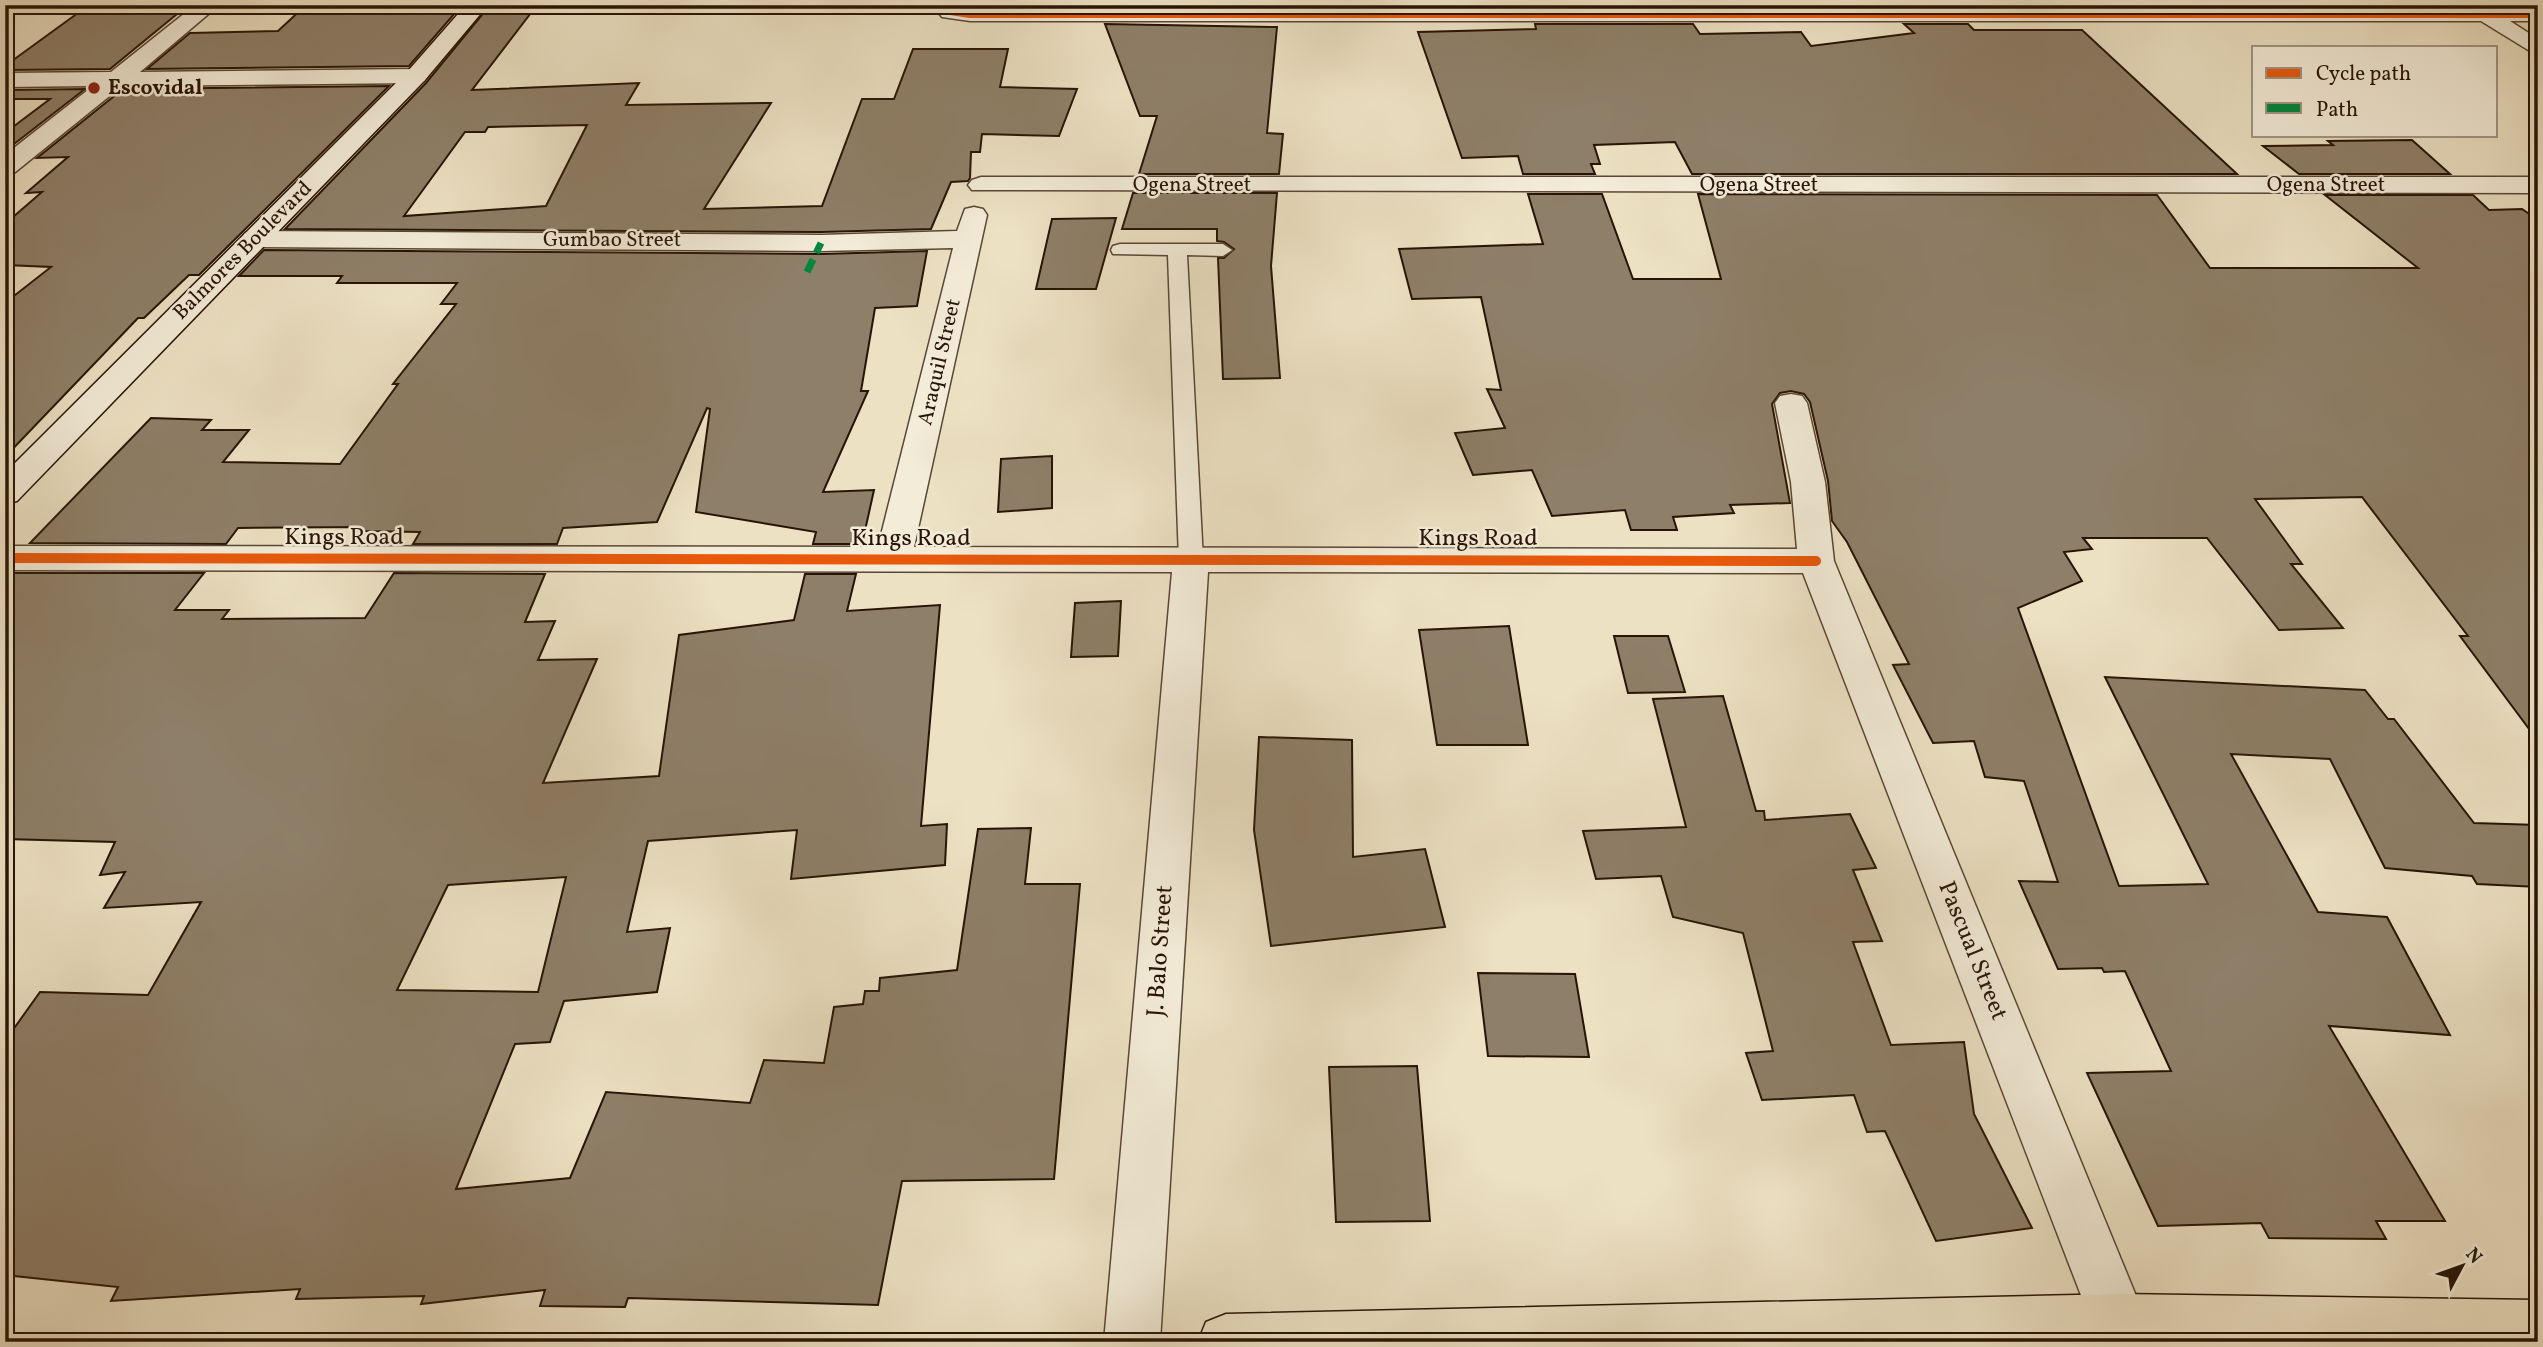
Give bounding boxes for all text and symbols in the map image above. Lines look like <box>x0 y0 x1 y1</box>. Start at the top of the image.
legend <box>2252 46 2498 136</box>
text: Cycle path <box>2316 60 2411 89</box>
place label: Escovidal <box>108 74 202 103</box>
marker: Escovidal <box>86 80 102 96</box>
text: Path <box>2316 96 2358 125</box>
street label: Ogena Street <box>1133 171 1251 200</box>
street label: Ogena Street <box>1700 171 1818 200</box>
street label: Ogena Street <box>2267 171 2385 200</box>
street label: Balmores Boulevard <box>167 175 319 327</box>
street label: Gumbao Street <box>543 226 681 255</box>
street label: Araquil Street <box>911 296 969 428</box>
street label: Kings Road <box>284 521 404 555</box>
street label: Kings Road <box>851 522 971 556</box>
street label: Kings Road <box>1418 522 1538 556</box>
street label: Pascual Street <box>1929 876 2015 1026</box>
street label: J. Balo Street <box>1139 884 1183 1018</box>
north arrow <box>2428 1232 2498 1302</box>
text: N <box>2459 1242 2488 1270</box>

